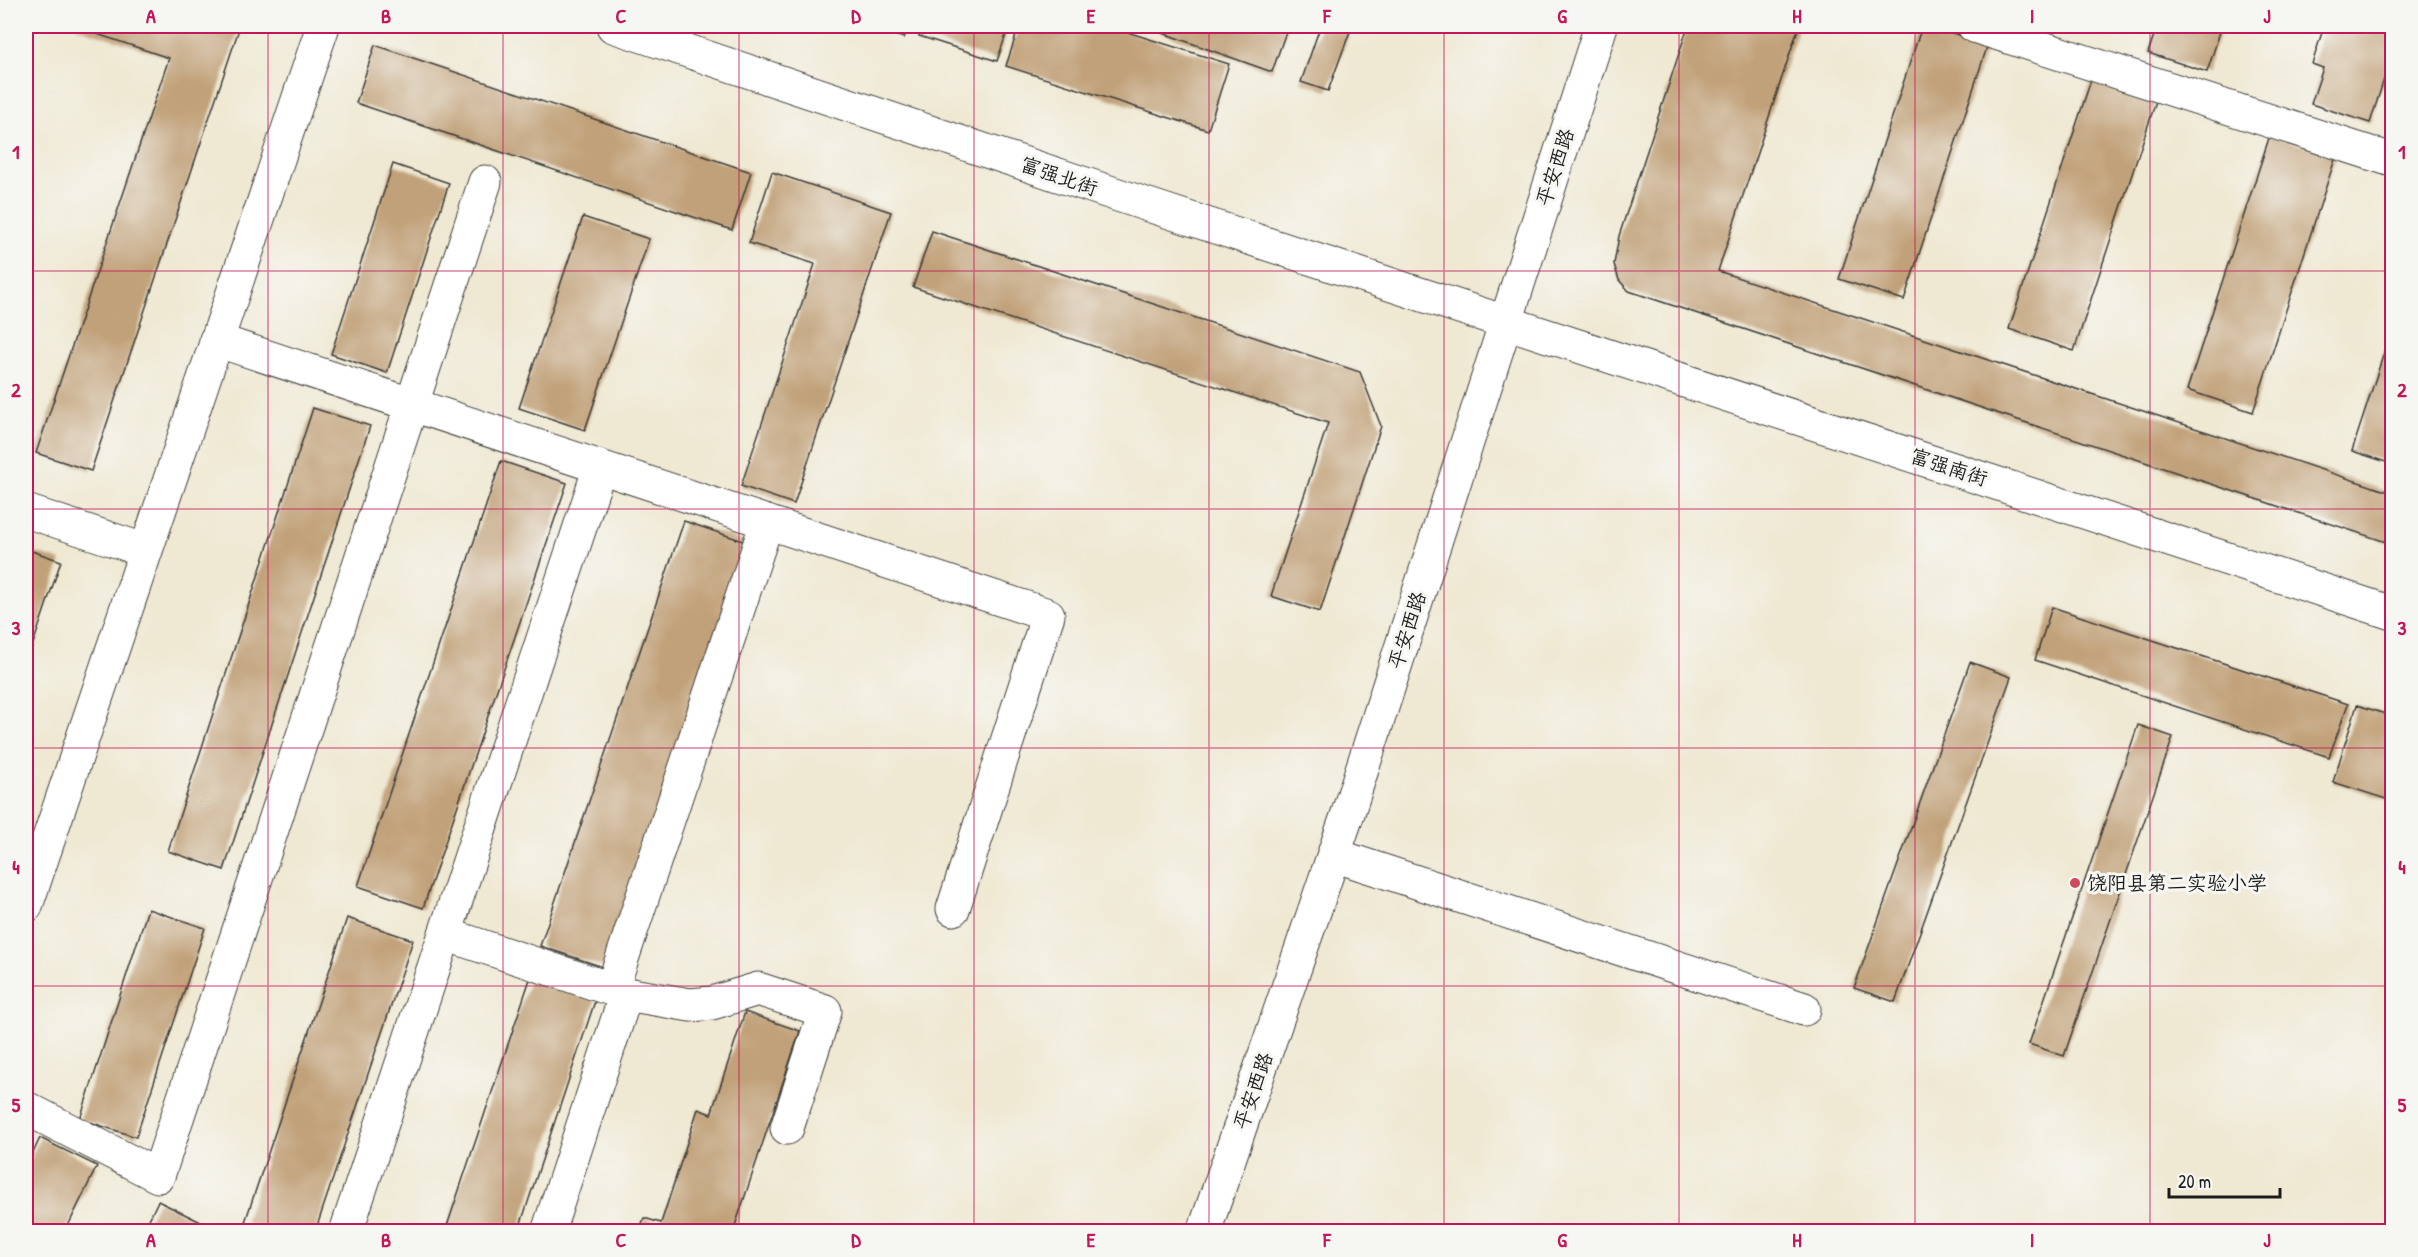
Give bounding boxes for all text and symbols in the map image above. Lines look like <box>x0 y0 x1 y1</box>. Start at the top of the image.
text: A <box>146 2 156 29</box>
text: B <box>381 2 391 29</box>
text: C <box>616 2 627 29</box>
text: D <box>851 2 861 29</box>
text: E <box>1087 2 1096 29</box>
text: F <box>1322 2 1332 29</box>
text: G <box>1557 2 1567 29</box>
text: H <box>1792 2 1802 29</box>
text: I <box>2030 2 2034 29</box>
text: J <box>2263 2 2271 29</box>
street label: 平安西路 <box>1529 124 1580 209</box>
text: 1 <box>12 138 20 165</box>
text: 1 <box>2398 138 2406 165</box>
street label: 富强北街 <box>1017 150 1101 201</box>
text: 2 <box>11 376 21 403</box>
text: 2 <box>2397 376 2407 403</box>
street label: 富强南街 <box>1907 441 1991 492</box>
street label: 平安西路 <box>1381 587 1432 672</box>
text: 3 <box>12 614 21 641</box>
text: 3 <box>2398 614 2407 641</box>
text: 4 <box>12 853 20 880</box>
text: 4 <box>2398 853 2406 880</box>
place label: 饶阳县第二实验小学 <box>2087 869 2267 896</box>
marker: 饶阳县第二实验小学 <box>2068 876 2082 890</box>
street label: 平安西路 <box>1227 1048 1279 1133</box>
text: 5 <box>12 1091 21 1118</box>
text: 5 <box>2398 1091 2407 1118</box>
scale bar <box>2169 1161 2280 1199</box>
text: 20 m <box>2178 1169 2211 1194</box>
text: A <box>146 1226 156 1253</box>
text: B <box>381 1226 391 1253</box>
text: C <box>616 1226 627 1253</box>
text: D <box>851 1226 861 1253</box>
text: E <box>1087 1226 1096 1253</box>
text: F <box>1322 1226 1332 1253</box>
text: G <box>1557 1226 1567 1253</box>
text: H <box>1792 1226 1802 1253</box>
text: I <box>2030 1226 2034 1253</box>
text: J <box>2263 1226 2271 1253</box>

